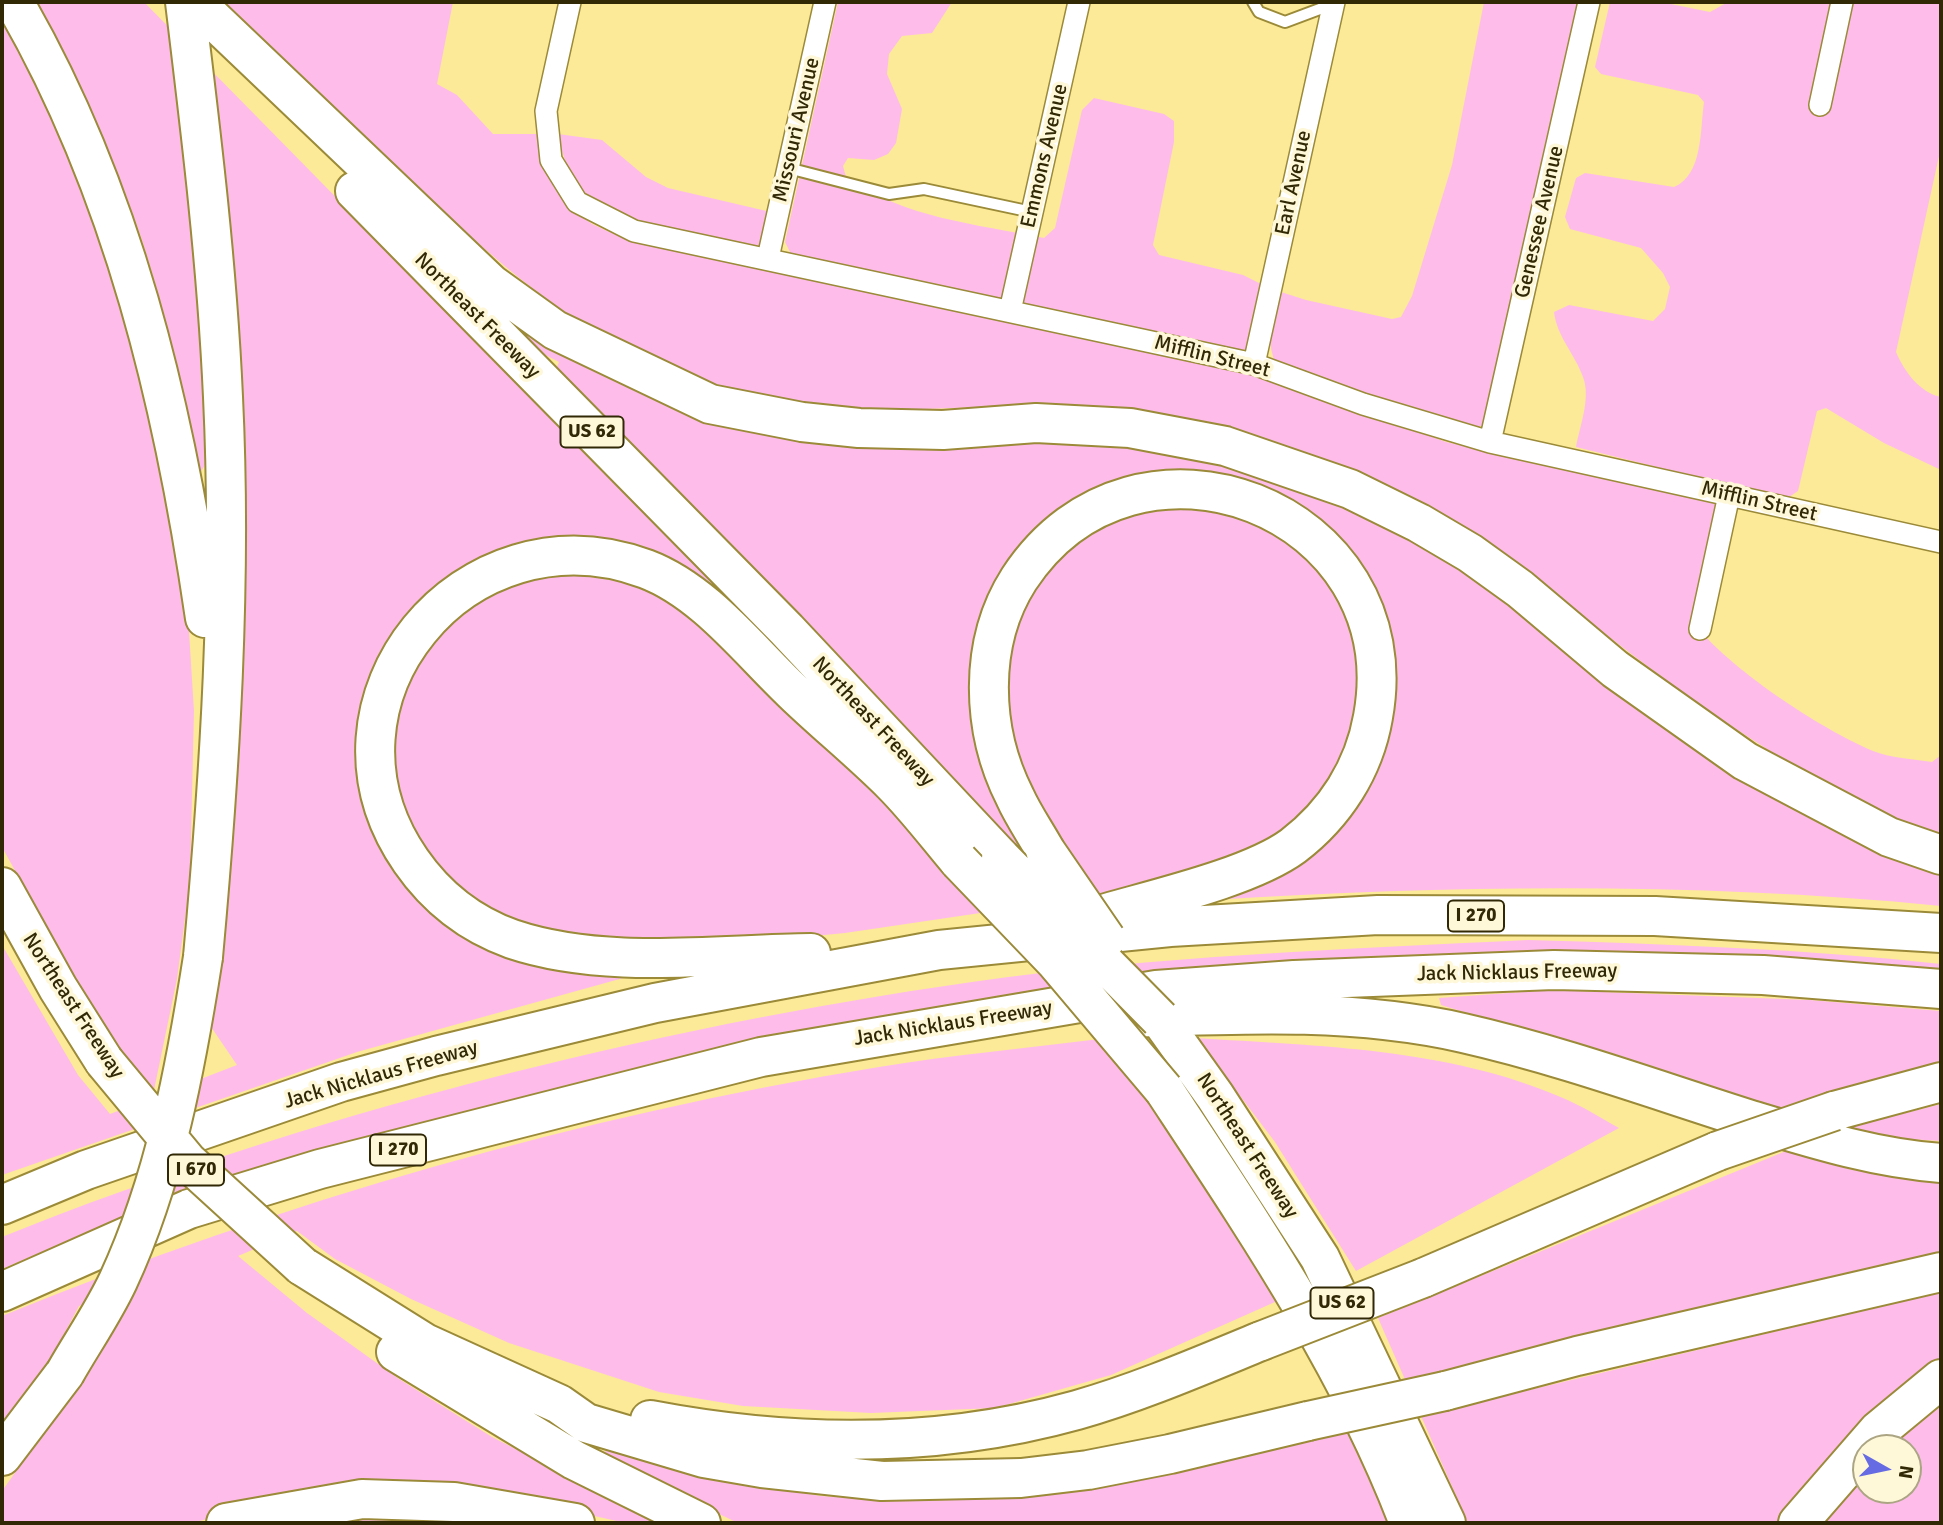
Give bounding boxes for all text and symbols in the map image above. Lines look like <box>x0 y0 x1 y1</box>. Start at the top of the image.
street label: Missouri Avenue <box>768 55 826 205</box>
street label: Emmons Avenue <box>1016 81 1074 231</box>
street label: Earl Avenue <box>1271 128 1317 238</box>
street label: Genessee Avenue <box>1510 143 1570 301</box>
street label: Northeast Freeway <box>409 248 545 384</box>
street label: Mifflin Street <box>1152 330 1272 384</box>
road number: US 62 <box>560 416 624 448</box>
street label: Mifflin Street <box>1699 476 1819 528</box>
street label: Northeast Freeway <box>806 652 940 792</box>
road number: I 270 <box>1448 900 1504 932</box>
street label: Northeast Freeway <box>17 929 129 1083</box>
street label: Jack Nicklaus Freeway <box>1417 959 1617 987</box>
street label: Jack Nicklaus Freeway <box>852 996 1054 1052</box>
street label: Jack Nicklaus Freeway <box>281 1035 481 1115</box>
street label: Northeast Freeway <box>1191 1069 1303 1223</box>
road number: I 270 <box>370 1134 426 1166</box>
road number: I 670 <box>168 1154 224 1186</box>
road number: US 62 <box>1310 1288 1374 1318</box>
north arrow <box>1852 1434 1922 1504</box>
text: N <box>1893 1464 1919 1480</box>

